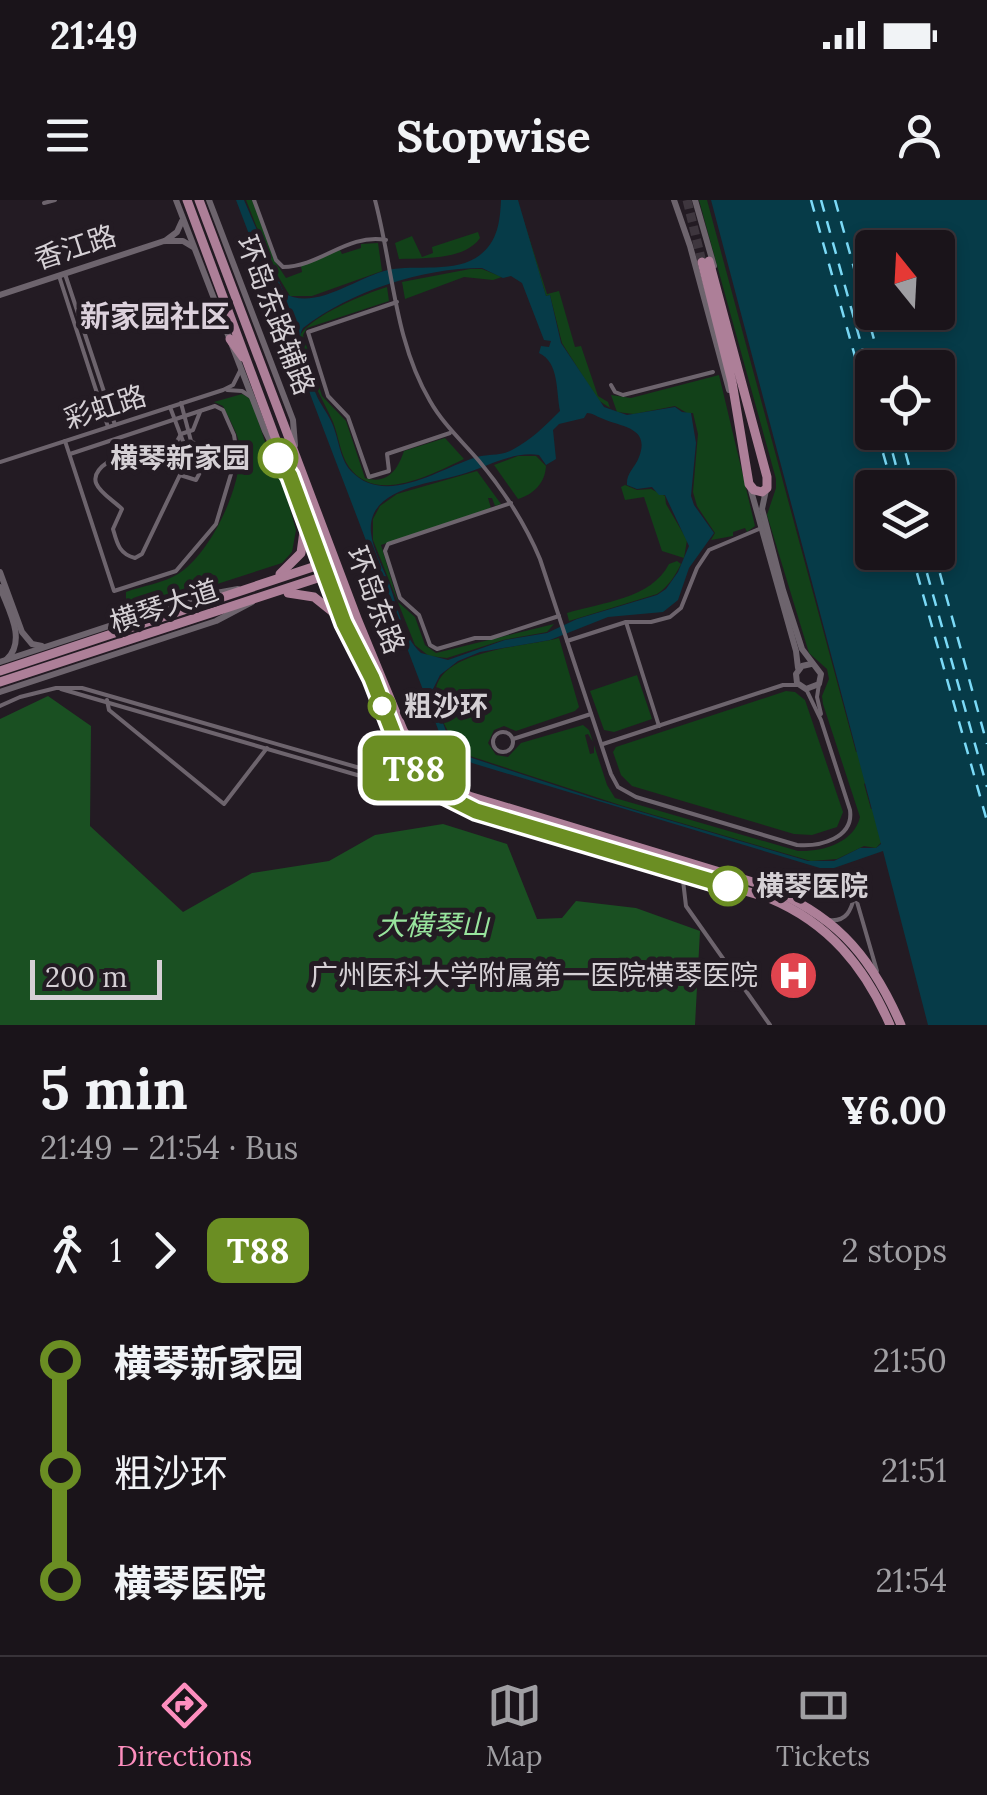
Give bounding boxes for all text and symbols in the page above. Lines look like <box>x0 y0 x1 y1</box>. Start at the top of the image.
text: 21:49 <box>50 11 138 59</box>
text: Stopwise <box>396 107 591 164</box>
icon: menu <box>40 108 95 163</box>
icon: person <box>892 108 947 163</box>
street label: 香江路 <box>29 217 121 277</box>
street label: 环岛东路辅路 <box>229 230 323 400</box>
north arrow <box>855 230 955 330</box>
map controls <box>855 230 955 570</box>
district label: 新家园社区 <box>80 297 230 335</box>
button: locate <box>855 350 955 450</box>
street label: 彩虹路 <box>59 377 151 437</box>
marker: 横琴新家园 <box>259 439 297 477</box>
place label: 横琴新家园 <box>110 440 250 476</box>
button: layers <box>855 470 955 570</box>
street label: 环岛东路 <box>339 541 413 659</box>
street label: 横琴大道 <box>105 572 223 640</box>
place label: 粗沙环 <box>404 688 488 724</box>
marker: 粗沙环 <box>369 693 395 719</box>
line badge: T88 <box>356 736 472 800</box>
text: T88 <box>383 746 445 791</box>
marker: 横琴医院 <box>709 867 747 905</box>
place label: 横琴医院 <box>756 868 868 904</box>
park label: 大橫琴山 <box>377 907 491 943</box>
hospital icon: 广州医科大学附属第一医院横琴医院 <box>767 949 819 1001</box>
scale bar <box>30 955 162 1000</box>
place label: 广州医科大学附属第一医院横琴医院 <box>310 957 758 993</box>
text: 200 m <box>45 959 127 995</box>
text: 5 min <box>40 1054 188 1124</box>
text: ¥6.00 <box>841 1086 947 1134</box>
text: 21:49 – 21:54 · Bus <box>40 1127 298 1168</box>
icon: walk <box>40 1223 95 1278</box>
icon: forward <box>137 1223 192 1278</box>
text: T88 <box>227 1228 289 1273</box>
text: 1 <box>110 1230 122 1271</box>
text: 2 stops <box>842 1230 947 1271</box>
text: 横琴新家园 <box>114 1339 304 1387</box>
text: 21:50 <box>873 1340 947 1381</box>
text: 粗沙环 <box>114 1449 228 1497</box>
text: 21:51 <box>881 1450 947 1491</box>
text: 横琴医院 <box>114 1559 266 1607</box>
text: 21:54 <box>875 1560 947 1601</box>
tab: Directions <box>117 1678 252 1774</box>
tab: Map <box>486 1678 543 1774</box>
tab: Tickets <box>776 1678 870 1774</box>

